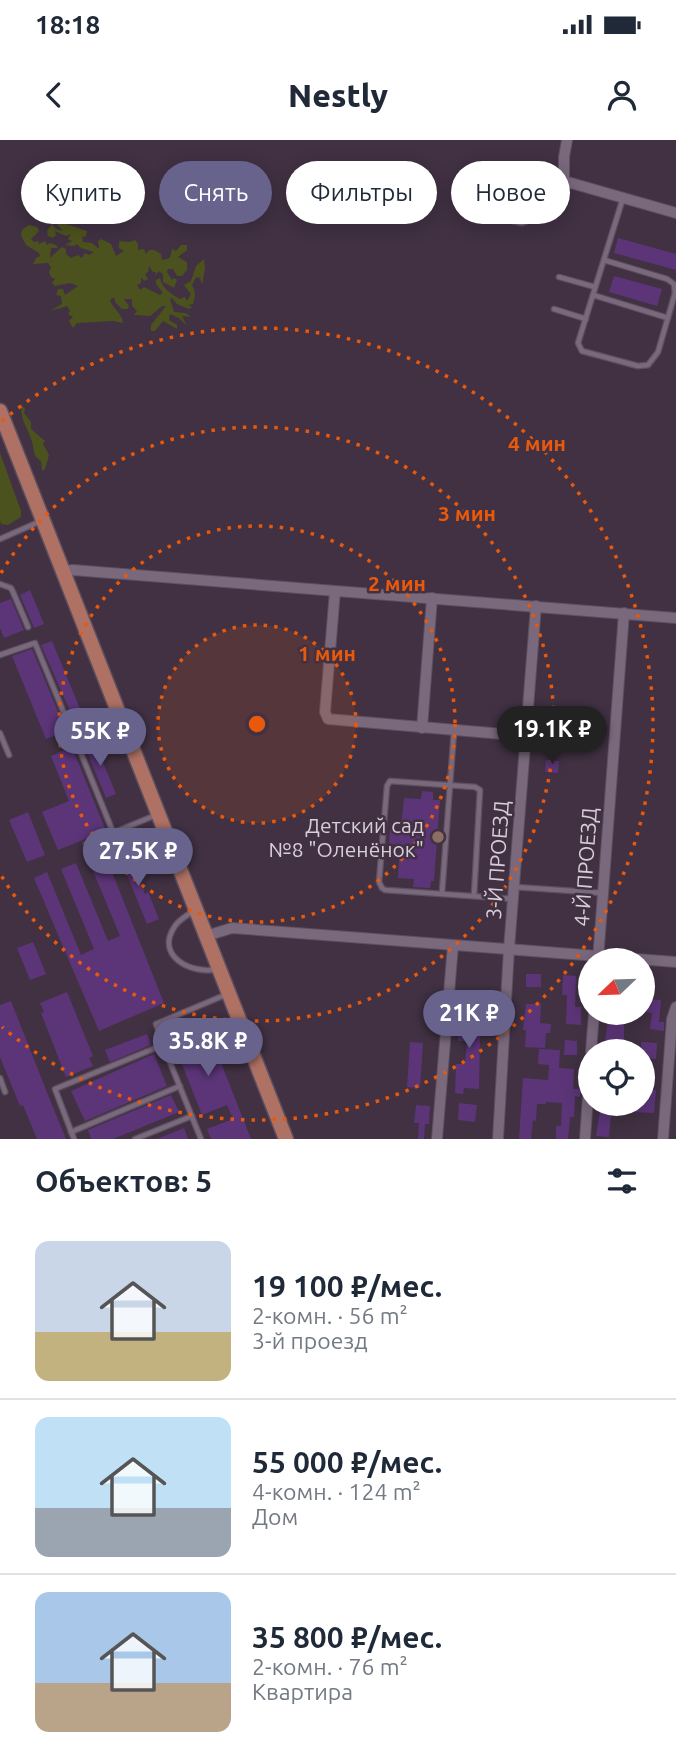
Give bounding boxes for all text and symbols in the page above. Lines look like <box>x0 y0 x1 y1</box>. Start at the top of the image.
text: 18:18 <box>35 10 100 39</box>
icon: back <box>35 76 73 114</box>
icon: person <box>603 76 641 114</box>
text: Nestly <box>288 77 388 113</box>
chip: Купить <box>21 161 145 224</box>
chip: Снять <box>159 161 272 224</box>
chip: Фильтры <box>286 161 437 224</box>
chip: Новое <box>451 161 570 224</box>
text: 4 мин <box>508 431 566 455</box>
text: 3 мин <box>438 501 496 525</box>
text: 2 мин <box>368 571 426 595</box>
text: 1 мин <box>298 641 356 665</box>
pin: 19.1K ₽ <box>487 706 617 766</box>
pin: 55K ₽ <box>51 708 149 768</box>
centre of rings <box>245 712 269 736</box>
text: 19.1K ₽ <box>513 716 591 741</box>
text: 55K ₽ <box>70 718 130 743</box>
street label: 3-Й ПРОЕЗД <box>481 800 513 920</box>
street label: 4-Й ПРОЕЗД <box>569 807 601 927</box>
place label: Детский сад №8 "Оленёнок" <box>269 813 424 861</box>
pin: 27.5K ₽ <box>73 828 203 888</box>
marker: Детский сад №8 "Оленёнок" <box>430 829 446 845</box>
text: 27.5K ₽ <box>99 838 177 863</box>
north arrow <box>578 948 654 1026</box>
map controls <box>578 948 655 1116</box>
pin: 21K ₽ <box>420 990 518 1050</box>
text: 21K ₽ <box>439 1000 499 1025</box>
pin: 35.8K ₽ <box>143 1018 273 1078</box>
text: 35.8K ₽ <box>169 1028 247 1053</box>
button: locate <box>578 1039 655 1116</box>
icon: filters <box>603 1162 641 1200</box>
text: Объектов: 5 <box>35 1164 212 1198</box>
icon: home <box>91 1269 175 1353</box>
text: 19 100 ₽/мес. <box>252 1269 442 1303</box>
text: 2-комн. · 56 m² <box>252 1303 408 1328</box>
text: 3-й проезд <box>252 1328 368 1353</box>
icon: home <box>91 1445 175 1529</box>
text: 55 000 ₽/мес. <box>252 1445 442 1479</box>
text: 4-комн. · 124 m² <box>252 1479 421 1504</box>
text: Дом <box>252 1504 298 1529</box>
icon: home <box>91 1620 175 1704</box>
text: 35 800 ₽/мес. <box>252 1620 442 1654</box>
text: 2-комн. · 76 m² <box>252 1654 408 1679</box>
text: Квартира <box>252 1679 353 1704</box>

